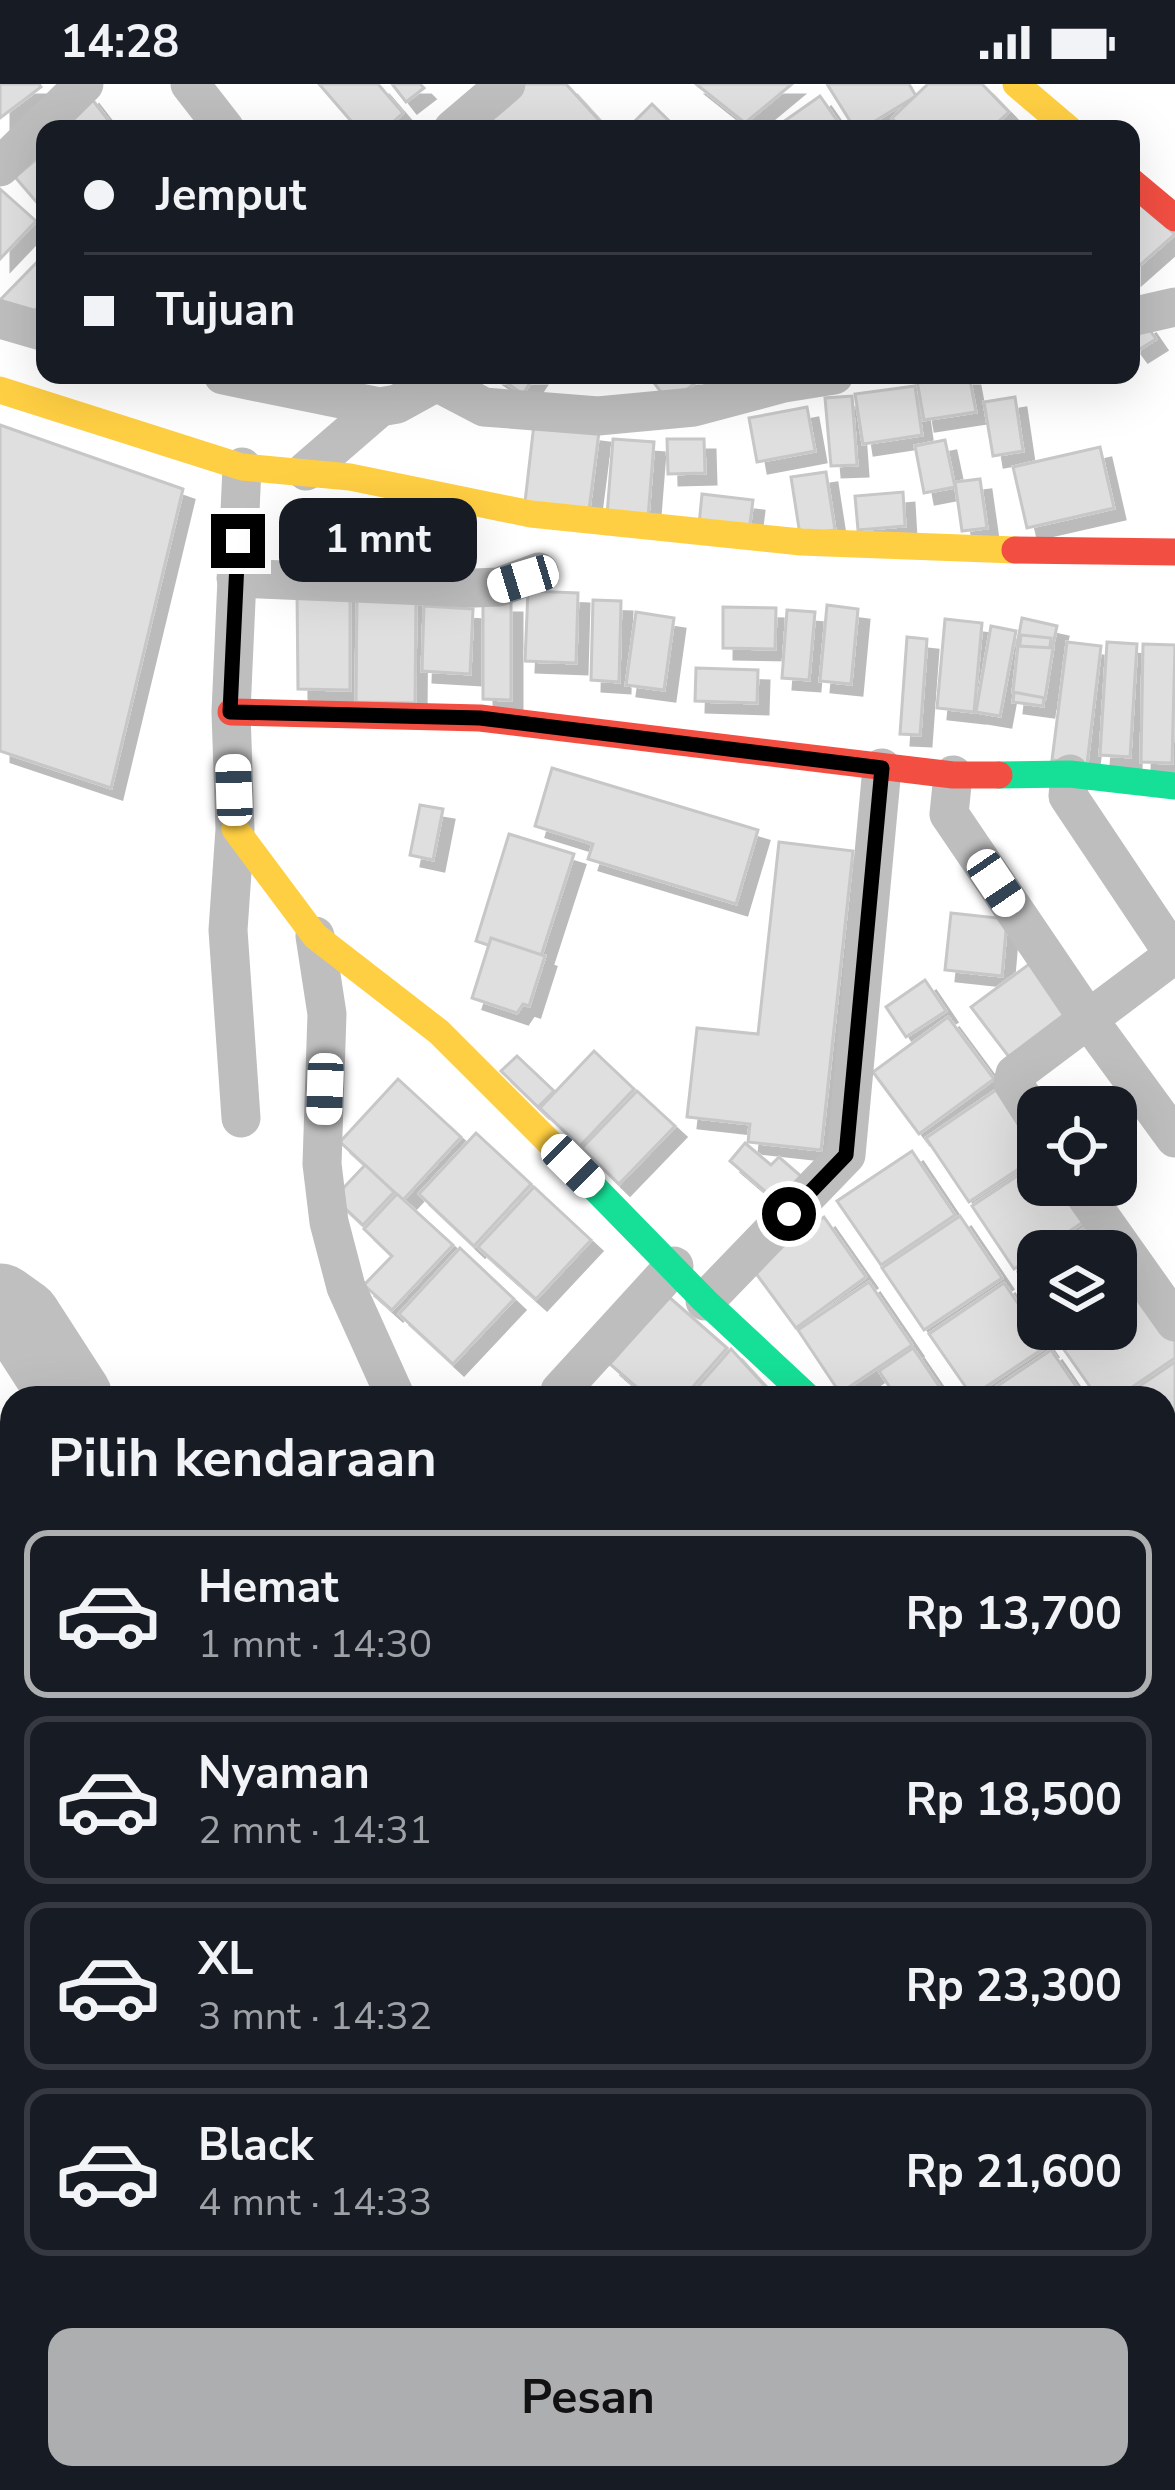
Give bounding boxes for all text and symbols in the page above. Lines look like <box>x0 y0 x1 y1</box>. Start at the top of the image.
text: 14:28 <box>60 12 179 73</box>
text: Jemput <box>156 165 306 226</box>
text: Tujuan <box>156 280 295 341</box>
callout: 1 mnt <box>280 499 478 583</box>
text: 1 mnt <box>325 513 431 566</box>
route end <box>211 514 265 568</box>
car <box>483 551 563 607</box>
car <box>215 753 253 827</box>
car <box>961 843 1031 923</box>
car <box>306 1052 344 1126</box>
map controls <box>1017 1086 1137 1350</box>
button: locate <box>1017 1086 1137 1206</box>
car <box>535 1128 611 1204</box>
route start <box>762 1187 816 1241</box>
button: layers <box>1017 1230 1137 1350</box>
text: Pilih kendaraan <box>48 1421 437 1495</box>
text: Hemat <box>198 1557 339 1618</box>
icon: car <box>54 1560 162 1668</box>
text: Rp 13,700 <box>906 1584 1122 1645</box>
text: 1 mnt · 14:30 <box>198 1618 432 1671</box>
text: Nyaman <box>198 1743 370 1804</box>
icon: car <box>54 1746 162 1854</box>
text: Rp 18,500 <box>906 1770 1122 1831</box>
text: 2 mnt · 14:31 <box>198 1804 432 1857</box>
text: XL <box>198 1929 254 1990</box>
icon: car <box>54 1932 162 2040</box>
text: Rp 23,300 <box>906 1956 1122 2017</box>
text: 3 mnt · 14:32 <box>198 1990 432 2043</box>
text: Black <box>198 2115 313 2176</box>
icon: car <box>54 2118 162 2226</box>
text: Rp 21,600 <box>906 2142 1122 2203</box>
text: 4 mnt · 14:33 <box>198 2176 432 2229</box>
button: Pesan <box>48 2328 1128 2466</box>

